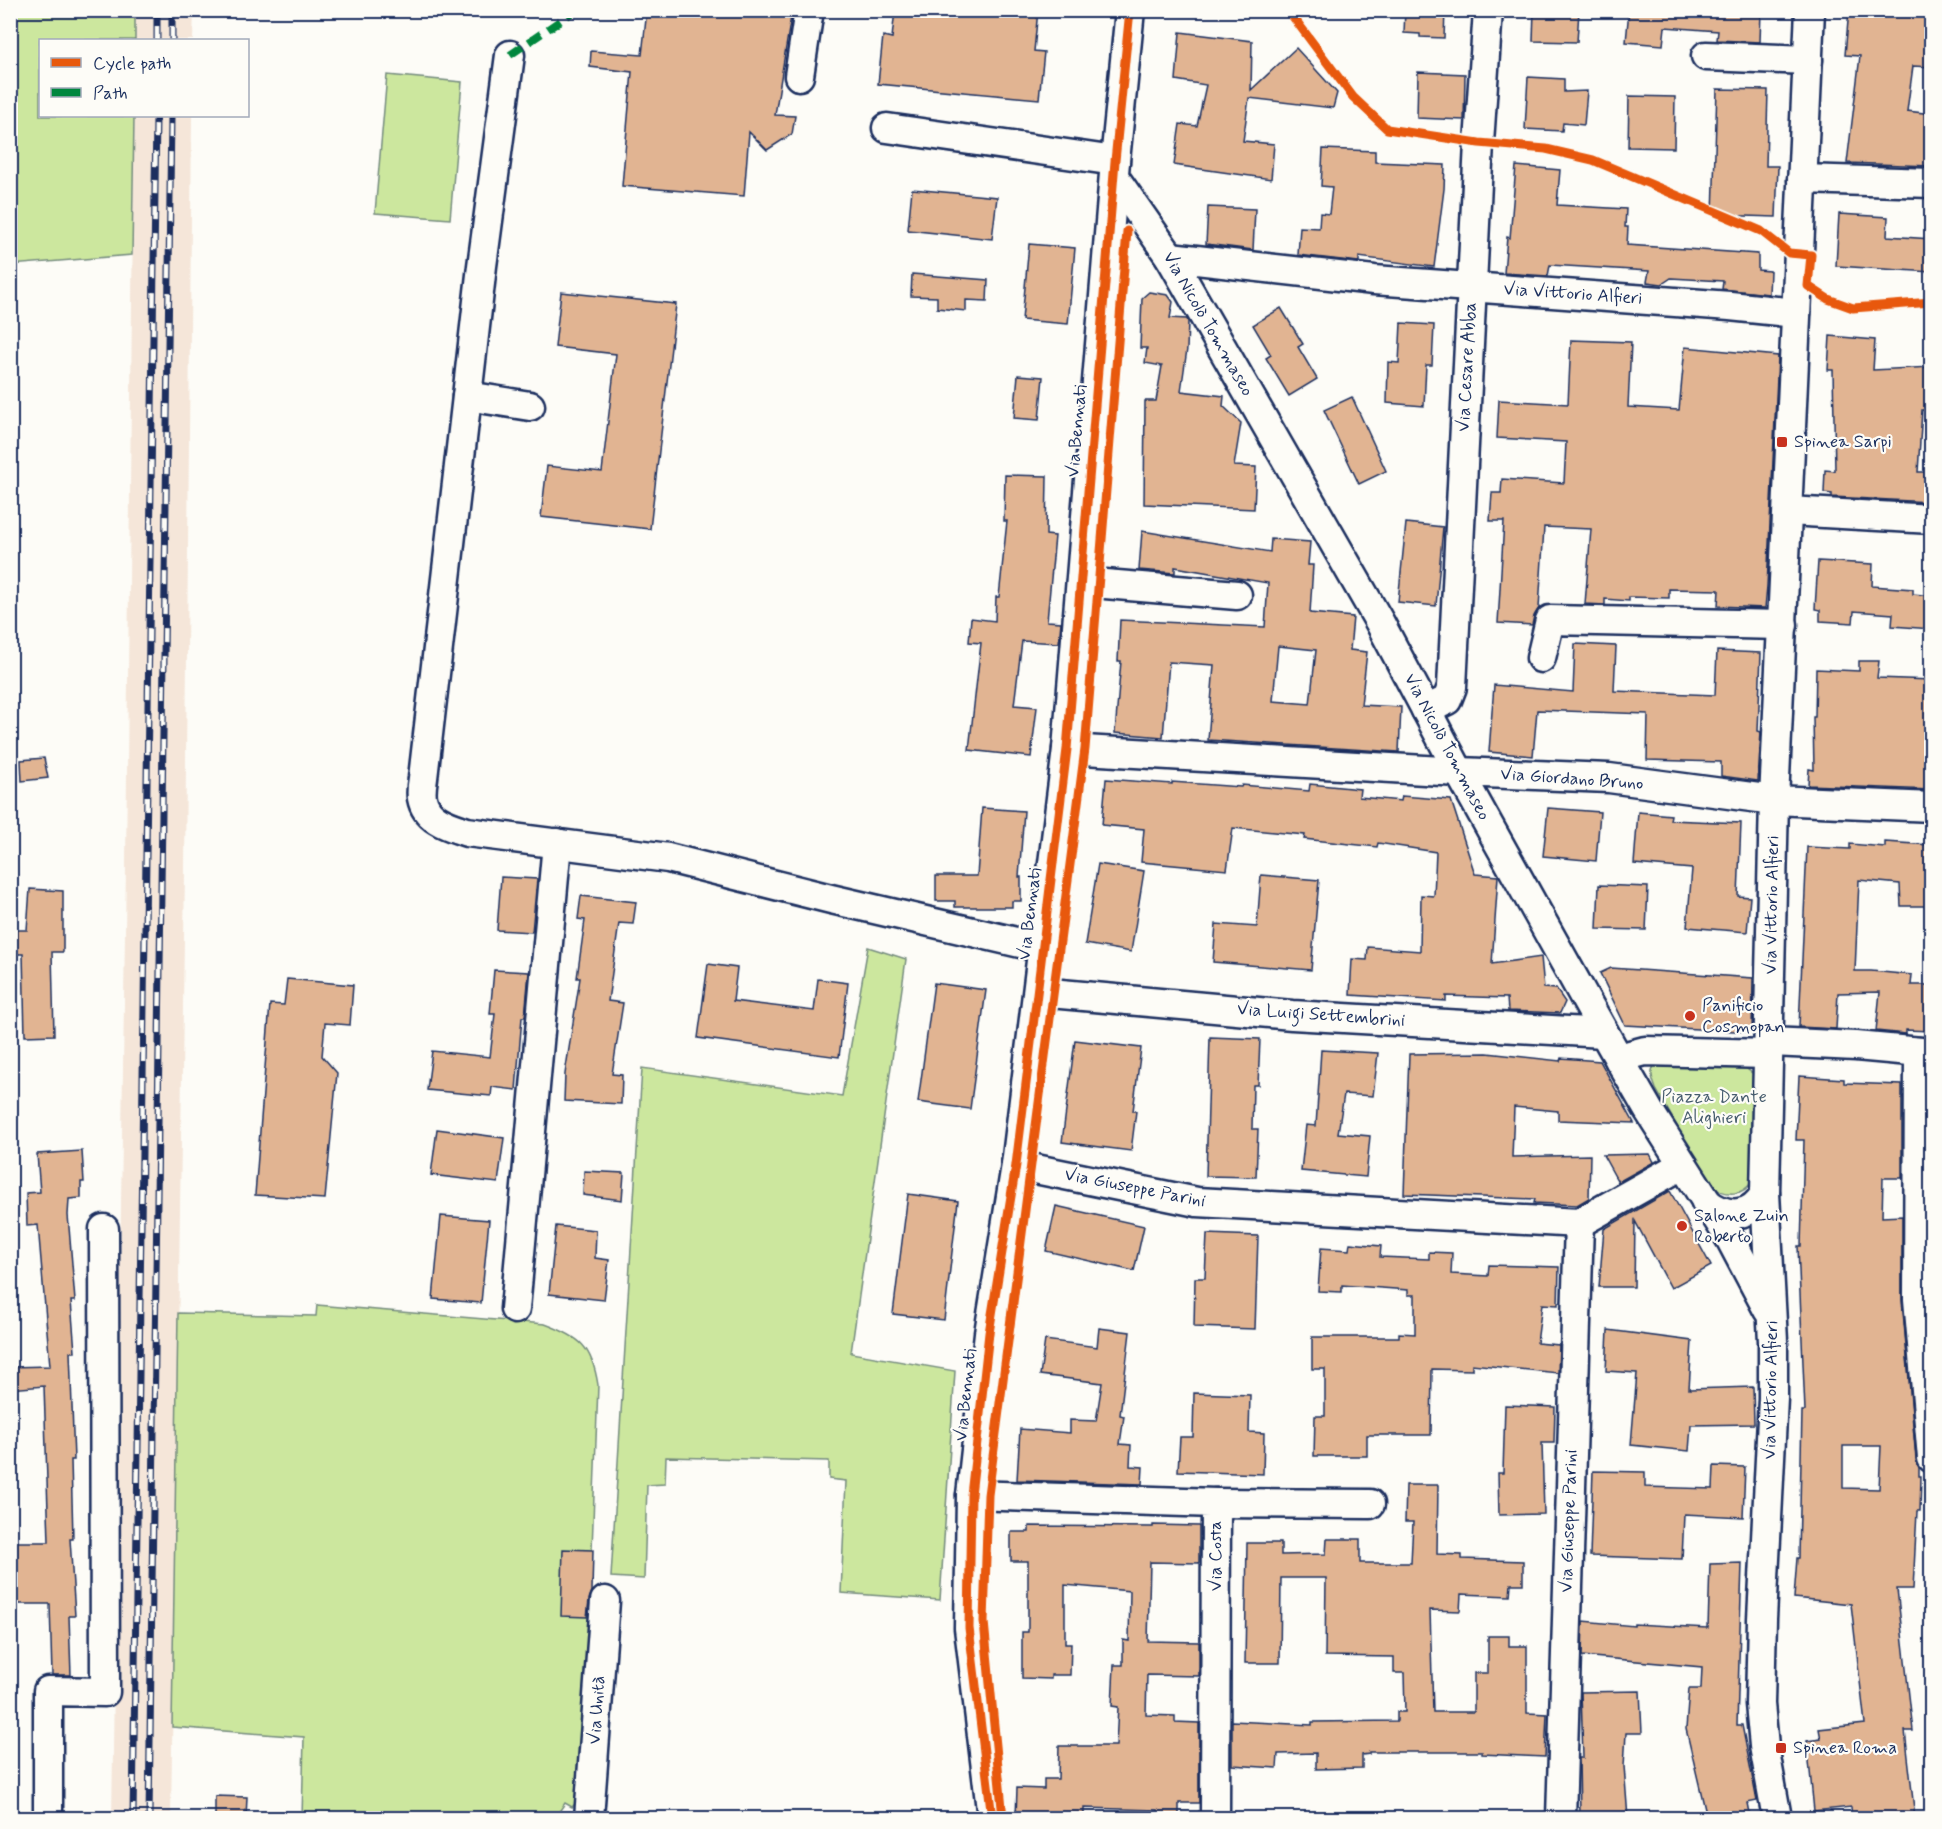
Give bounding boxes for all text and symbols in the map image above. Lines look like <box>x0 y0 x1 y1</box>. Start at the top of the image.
legend <box>39 39 249 117</box>
text: Cycle path <box>93 52 171 76</box>
text: Path <box>93 82 128 106</box>
street label: Via Nicolò Tommaseo <box>1157 247 1259 401</box>
street label: Via Vittorio Alfieri <box>1503 277 1643 311</box>
street label: Via Cesare Abba <box>1452 302 1482 432</box>
street label: Via Bennati <box>1061 383 1093 478</box>
place label: Spinea Sarpi <box>1794 430 1892 454</box>
marker: Spinea Sarpi <box>1775 435 1789 449</box>
street label: Via Nicolò Tommaseo <box>1398 669 1496 825</box>
street label: Via Giordano Bruno <box>1500 762 1644 796</box>
street label: Via Vittorio Alfieri <box>1759 835 1785 975</box>
street label: Via Bennati <box>1012 866 1048 962</box>
place label: Panificio Cosmopan <box>1702 994 1785 1039</box>
street label: Via Luigi Settembrini <box>1236 997 1406 1035</box>
marker: Panificio Cosmopan <box>1683 1009 1697 1023</box>
park label: Piazza Dante Alighieri <box>1661 1085 1767 1130</box>
street label: Via Giuseppe Parini <box>1062 1163 1208 1213</box>
place label: Salone Zuin Roberto <box>1694 1204 1789 1249</box>
marker: Salone Zuin Roberto <box>1675 1219 1689 1233</box>
street label: Via Vittorio Alfieri <box>1758 1320 1784 1460</box>
street label: Via Bennati <box>949 1347 983 1443</box>
street label: Via Giuseppe Parini <box>1555 1449 1583 1593</box>
street label: Via Costa <box>1204 1521 1228 1591</box>
street label: Via Unità <box>583 1675 611 1745</box>
place label: Spinea Roma <box>1793 1736 1897 1760</box>
marker: Spinea Roma <box>1774 1741 1788 1755</box>

